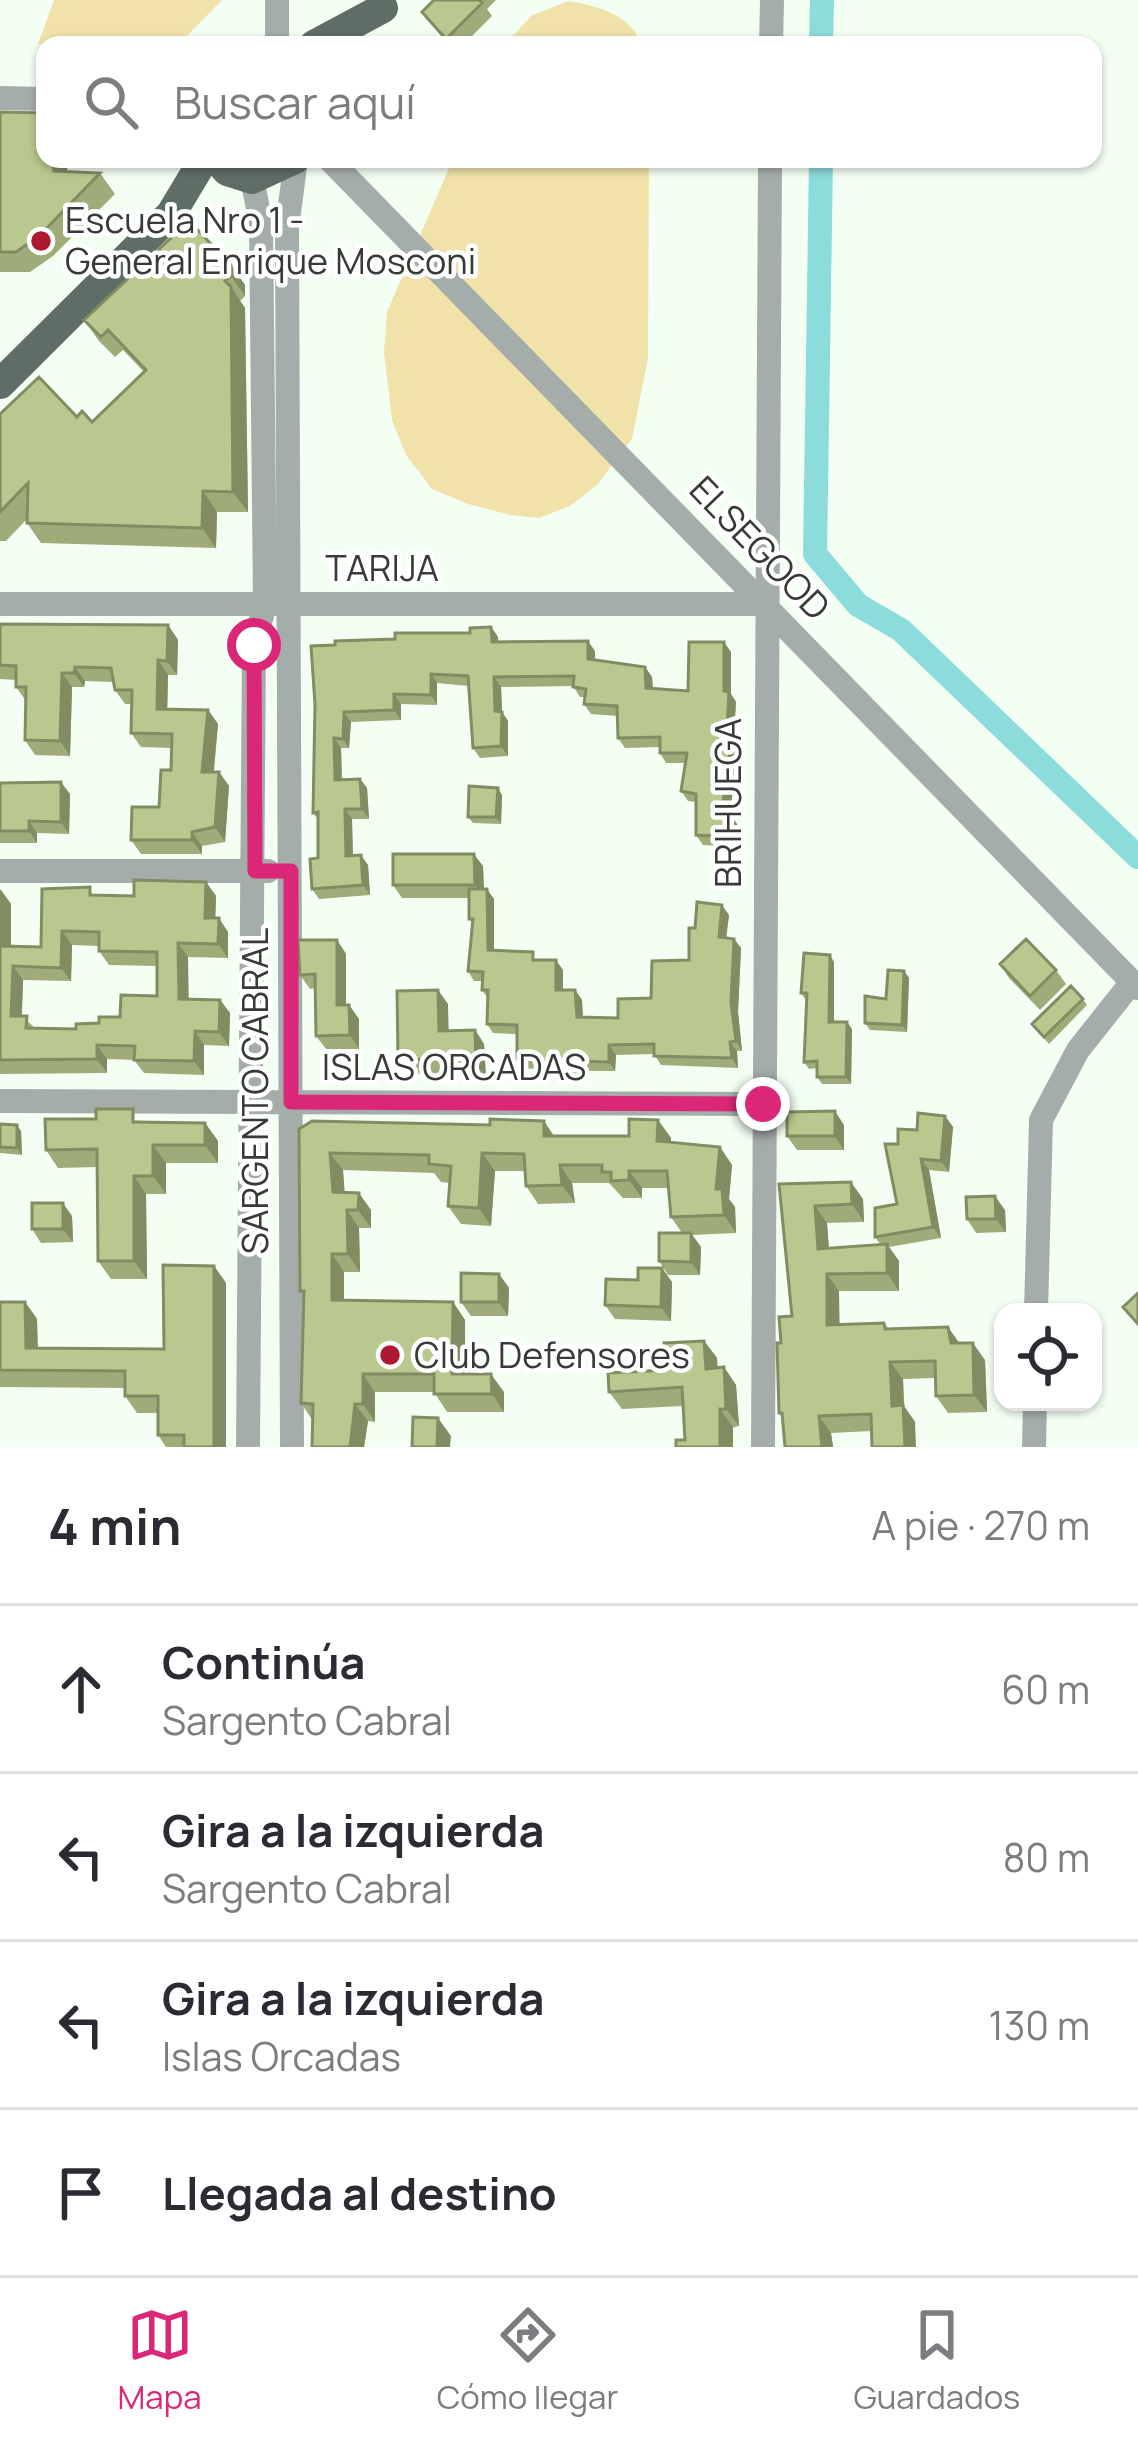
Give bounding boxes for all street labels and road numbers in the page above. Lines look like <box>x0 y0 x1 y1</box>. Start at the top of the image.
street label: ELSEGOOD <box>679 465 841 630</box>
street label: TARIJA <box>325 543 439 592</box>
street label: BRIHUEGA <box>703 718 752 888</box>
street label: SARGENTO CABRAL <box>230 928 279 1254</box>
street label: ISLAS ORCADAS <box>322 1042 586 1091</box>

